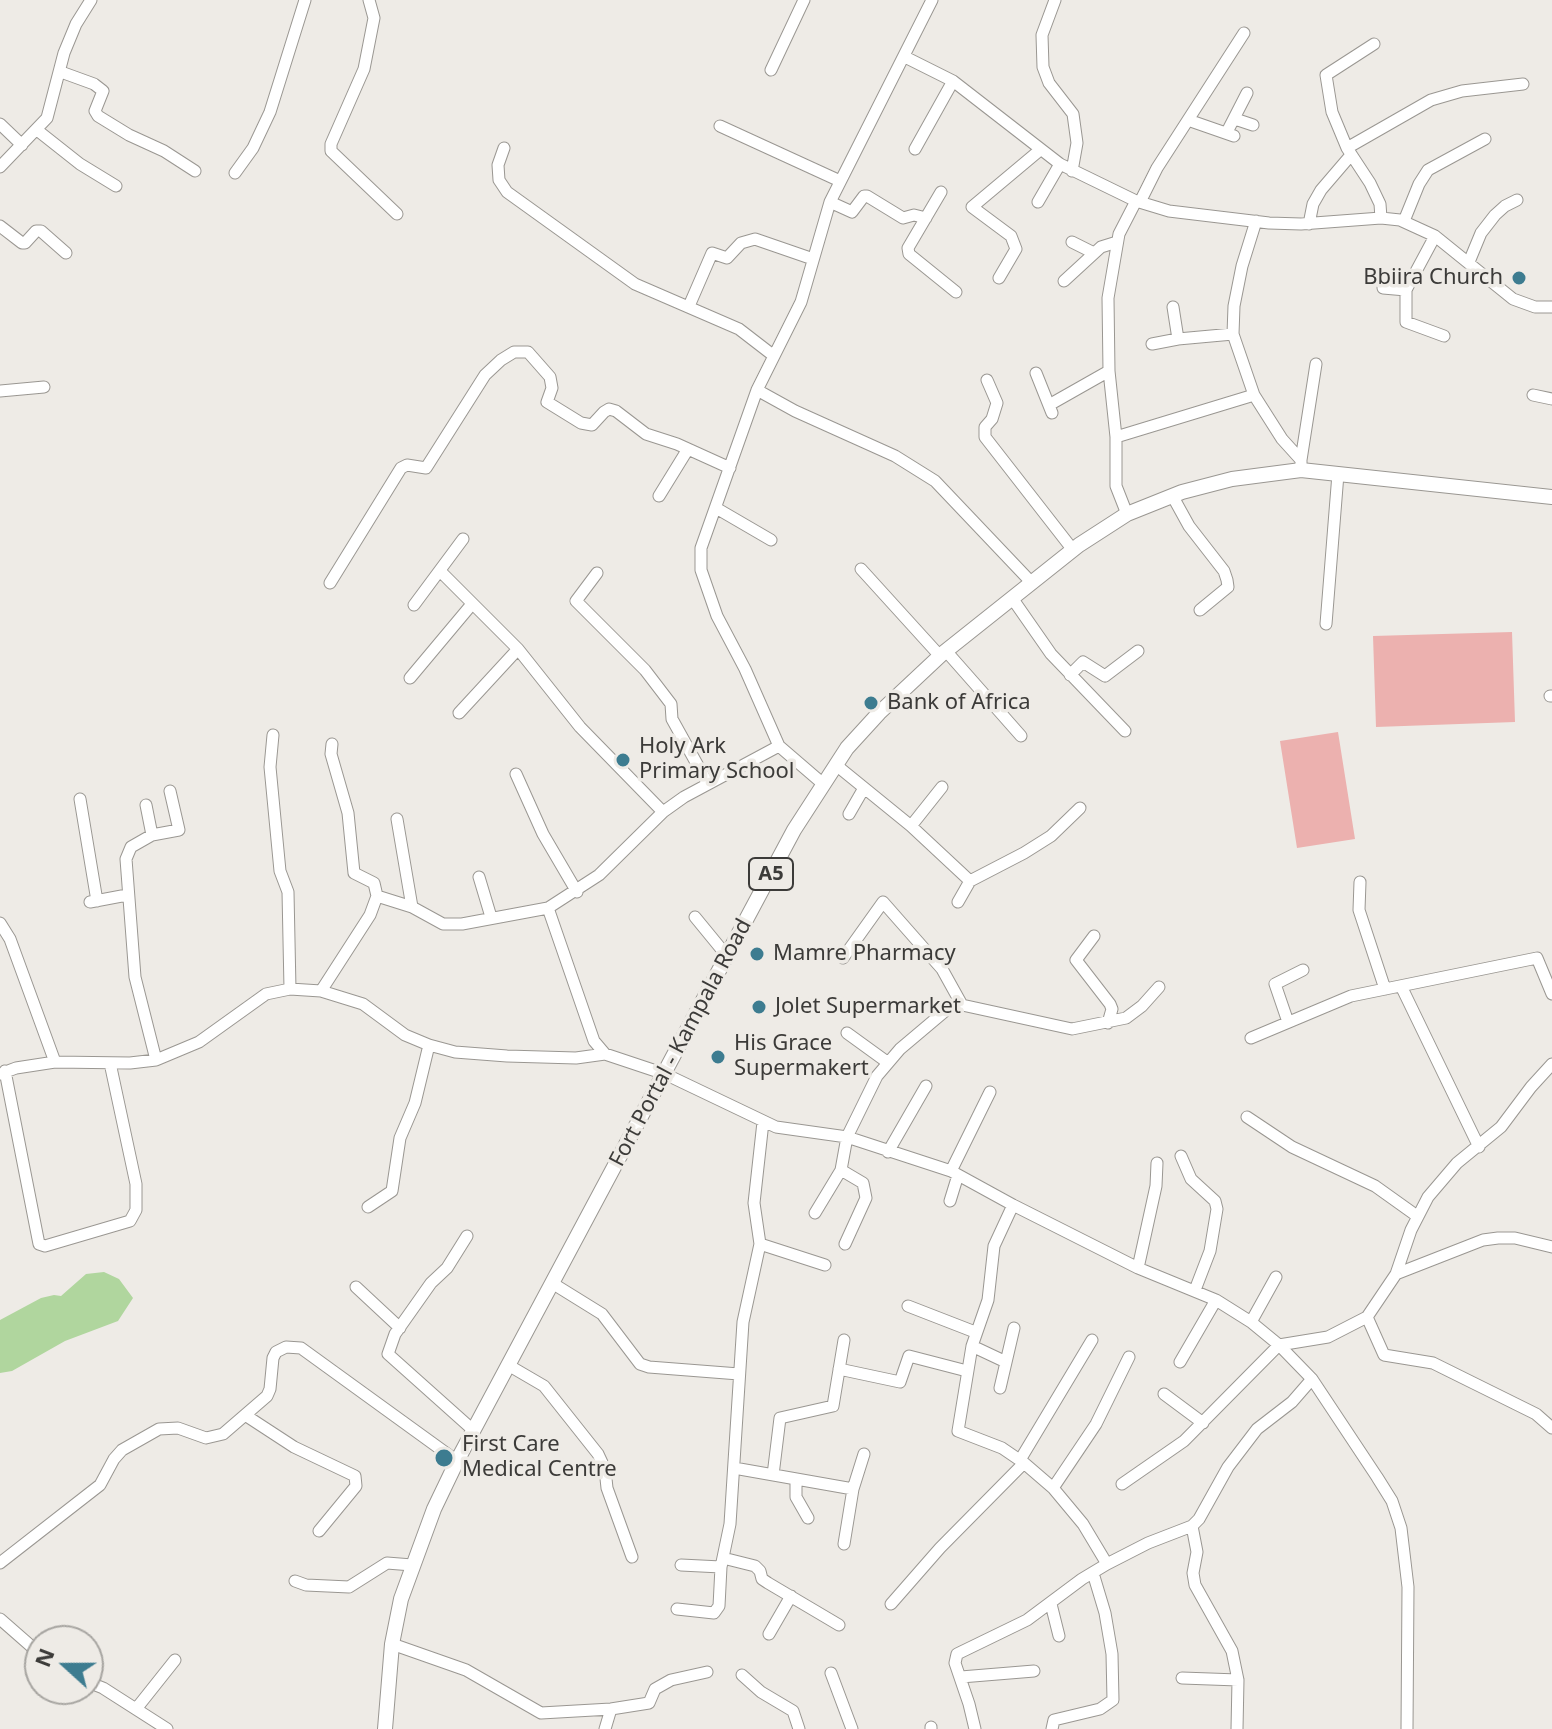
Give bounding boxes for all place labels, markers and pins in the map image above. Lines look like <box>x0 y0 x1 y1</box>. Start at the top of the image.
place label: Bbiira Church <box>1363 265 1503 291</box>
marker: Bbiira Church <box>1510 269 1528 287</box>
place label: Bank of Africa <box>887 690 1031 716</box>
marker: Bank of Africa <box>862 694 880 712</box>
place label: Holy Ark Primary School <box>639 734 795 786</box>
marker: Holy Ark Primary School <box>614 751 632 769</box>
place label: Mamre Pharmacy <box>773 941 956 967</box>
marker: Mamre Pharmacy <box>748 945 766 963</box>
place label: Jolet Supermarket <box>775 994 961 1020</box>
marker: Jolet Supermarket <box>750 998 768 1016</box>
place label: His Grace Supermakert <box>734 1031 869 1082</box>
marker: His Grace Supermakert <box>709 1048 727 1066</box>
place label: First Care Medical Centre <box>462 1432 617 1484</box>
marker: First Care Medical Centre <box>433 1447 455 1469</box>

